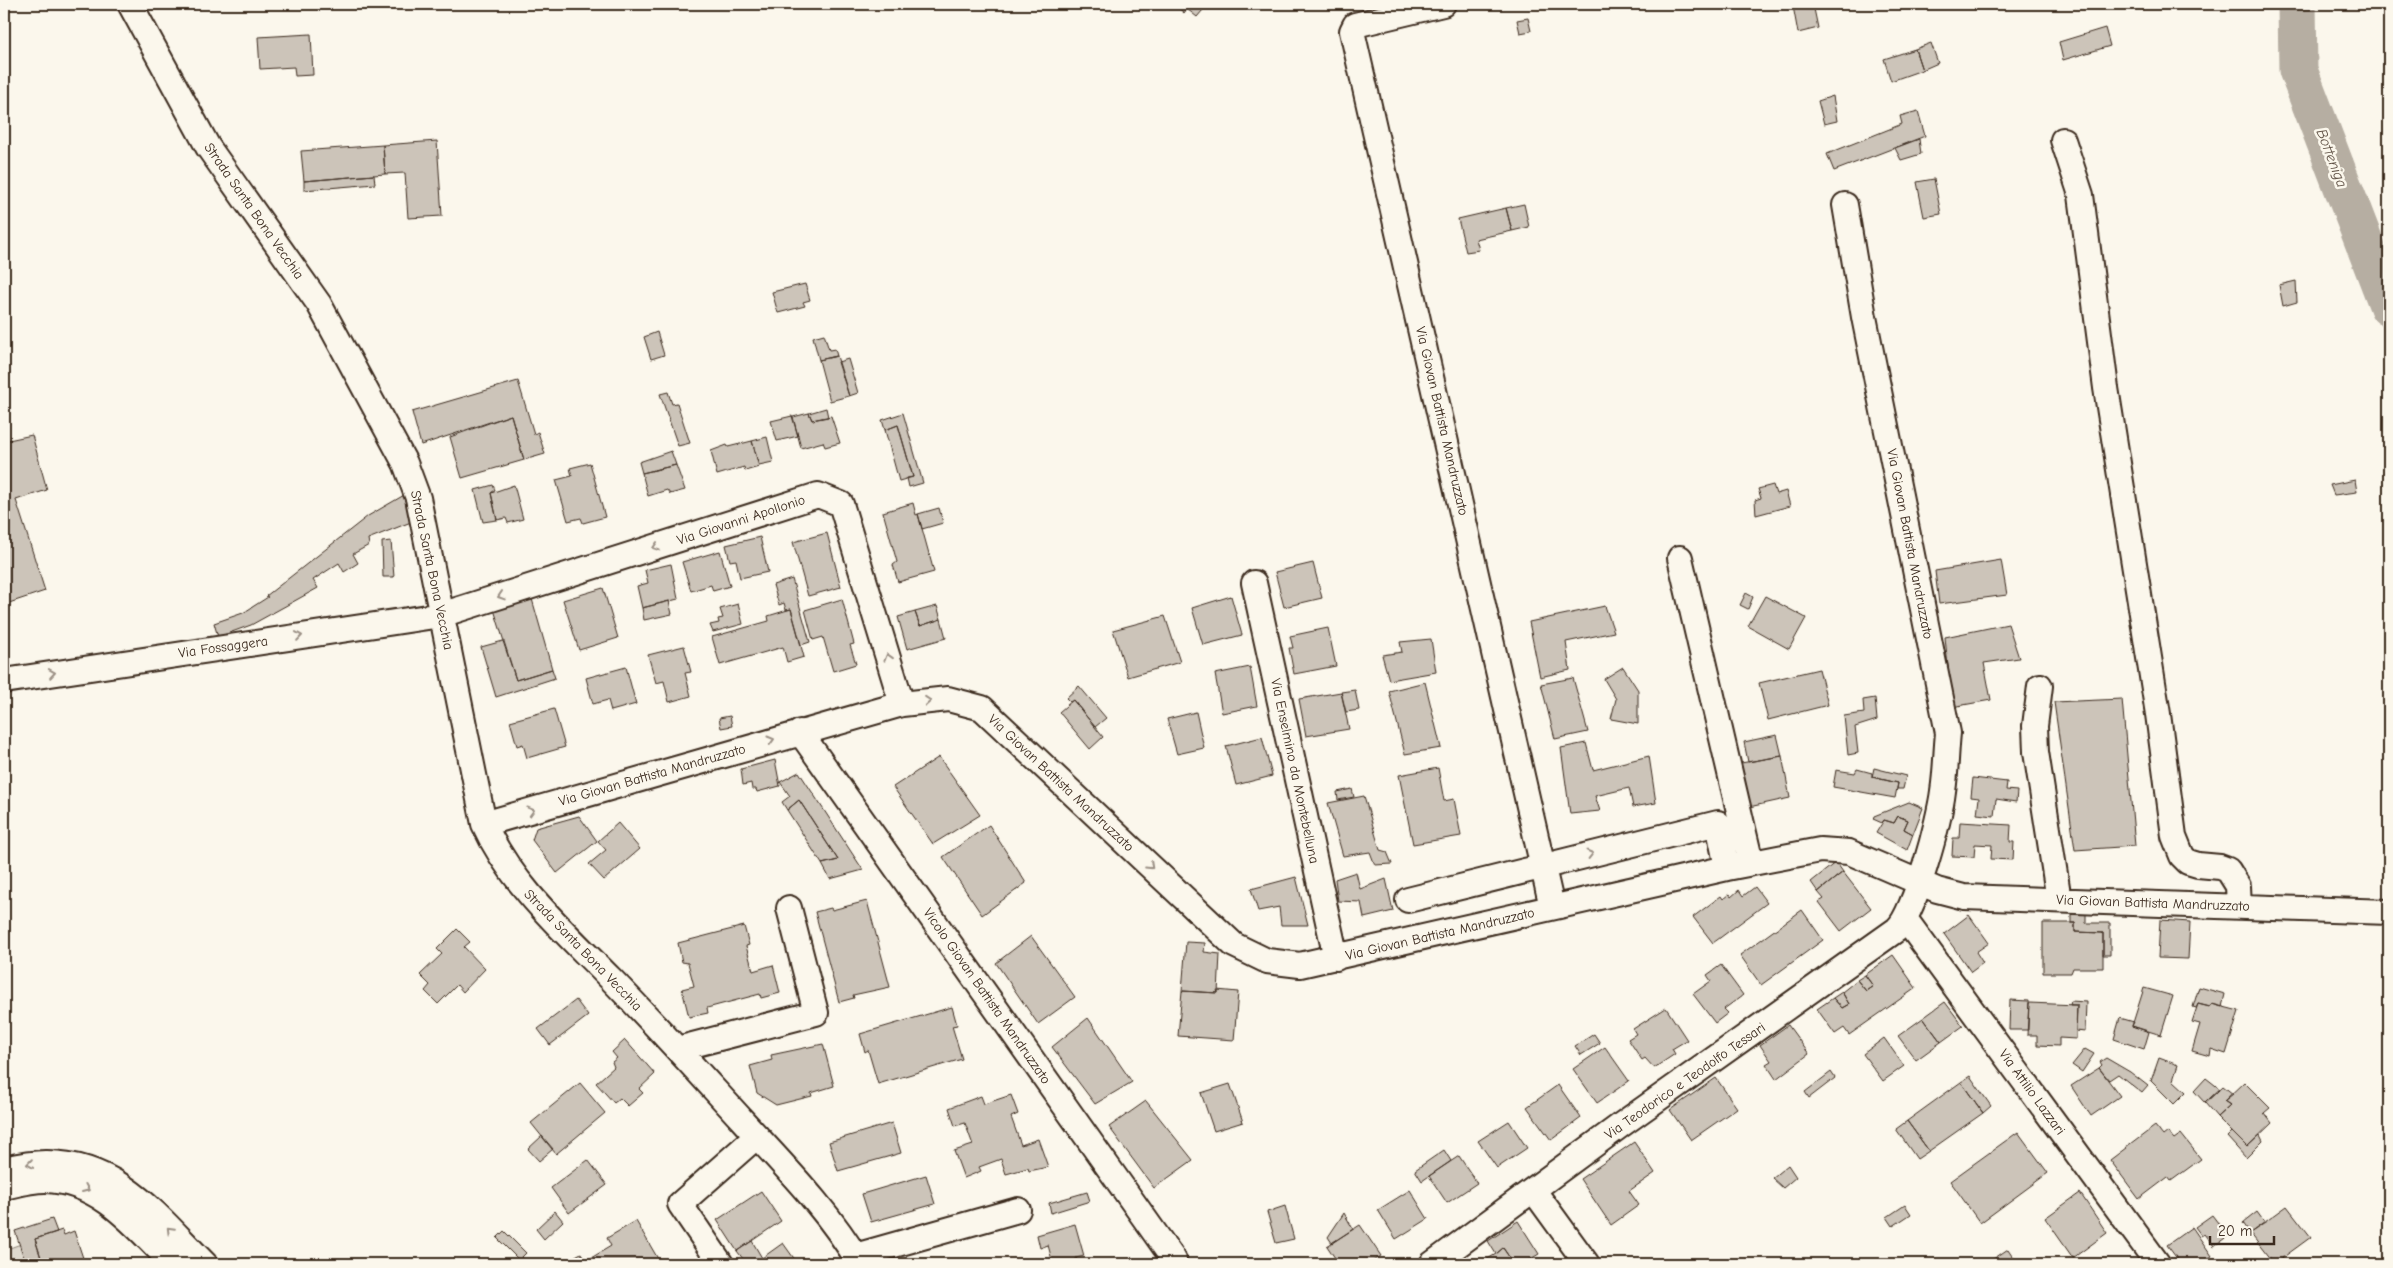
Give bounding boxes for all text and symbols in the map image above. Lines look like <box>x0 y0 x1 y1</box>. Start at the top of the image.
water label: Botteniga <box>2313 126 2351 190</box>
street label: Strada Santa Bona Vecchia <box>200 140 308 282</box>
street label: Via Giovan Battista Mandruzzato <box>1412 325 1472 517</box>
street label: Via Giovan Battista Mandruzzato <box>1883 447 1937 641</box>
street label: Strada Santa Bona Vecchia <box>407 489 457 651</box>
street label: Via Giovanni Apollonio <box>675 491 807 549</box>
one-way arrow <box>652 541 660 551</box>
one-way arrow <box>497 591 505 601</box>
one-way arrow <box>295 631 303 642</box>
street label: Via Fossaggera <box>177 632 269 662</box>
one-way arrow <box>883 654 893 662</box>
one-way arrow <box>48 669 56 679</box>
street label: Via Enselmino da Montebelluna <box>1267 677 1323 865</box>
one-way arrow <box>924 696 932 707</box>
street label: Via Giovan Battista Mandruzzato <box>984 711 1138 855</box>
one-way arrow <box>766 736 774 746</box>
street label: Via Giovan Battista Mandruzzato <box>557 740 747 810</box>
one-way arrow <box>526 806 534 816</box>
one-way arrow <box>1585 849 1594 860</box>
one-way arrow <box>1144 860 1153 869</box>
street label: Strada Santa Bona Vecchia <box>520 886 646 1014</box>
street label: Via Giovan Battista Mandruzzato <box>2056 891 2250 915</box>
street label: Via Giovan Battista Mandruzzato <box>1344 904 1536 964</box>
street label: Vicolo Giovan Battista Mandruzzato <box>920 905 1054 1087</box>
street label: Via Teodorico e Teodolfo Tessari <box>1601 1019 1769 1143</box>
street label: Via Attilio Lazzari <box>1995 1046 2069 1138</box>
one-way arrow <box>26 1159 35 1169</box>
one-way arrow <box>81 1183 90 1194</box>
scale bar <box>2210 1213 2274 1245</box>
text: 20 m <box>2218 1222 2252 1240</box>
one-way arrow <box>167 1227 176 1236</box>

